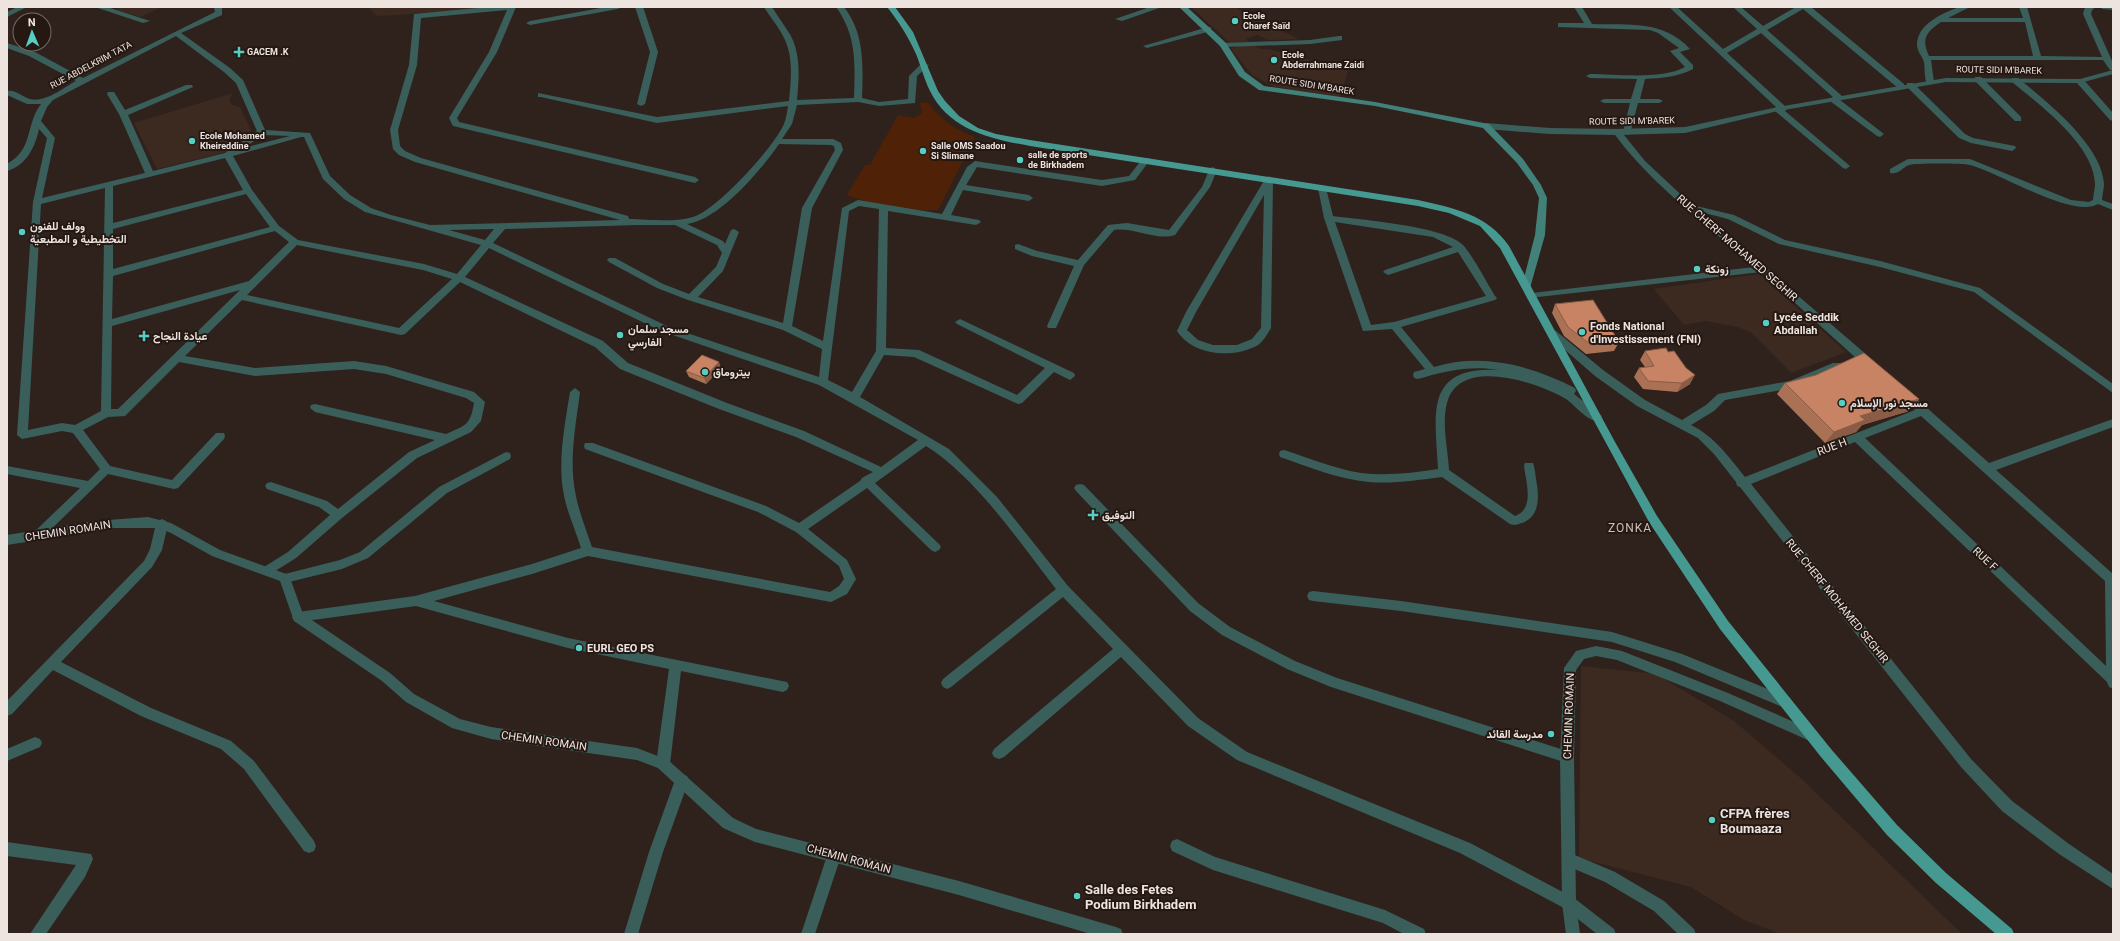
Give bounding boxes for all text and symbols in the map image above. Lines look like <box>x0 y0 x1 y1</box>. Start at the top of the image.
place label: Ecole Charef Saïd <box>1243 11 1290 31</box>
north arrow <box>12 12 52 52</box>
text: N <box>28 16 36 29</box>
marker: Ecole Charef Saïd <box>1230 16 1240 26</box>
street label: RUE ABDELKRIM TATA <box>49 39 134 91</box>
marker: GACEM .K <box>234 47 244 57</box>
place label: GACEM .K <box>247 47 289 57</box>
place label: Ecole Abderrahmane Zaidi <box>1282 50 1364 70</box>
marker: Ecole Abderrahmane Zaidi <box>1269 55 1279 65</box>
street label: ROUTE SIDI M'BAREK <box>1956 64 2042 76</box>
street label: ROUTE SIDI M'BAREK <box>1269 73 1356 97</box>
street label: ROUTE SIDI M'BAREK <box>1589 115 1675 127</box>
place label: Ecole Mohamed Kheireddine <box>200 131 265 151</box>
marker: Ecole Mohamed Kheireddine <box>187 136 197 146</box>
place label: Salle OMS Saadou Si Slimane <box>931 141 1005 161</box>
marker: Salle OMS Saadou Si Slimane <box>918 146 928 156</box>
place label: salle de sports de Birkhadem <box>1028 150 1088 170</box>
marker: salle de sports de Birkhadem <box>1015 155 1025 165</box>
street label: RUE CHERF MOHAMED SEGHIR <box>1674 192 1800 304</box>
place label: وولف للفنون التخطيطية و المطبعية <box>30 220 127 246</box>
marker: وولف للفنون التخطيطية و المطبعية <box>17 227 27 237</box>
place label: زونكة <box>1705 263 1729 276</box>
marker: زونكة <box>1692 264 1702 274</box>
place label: Lycée Seddik Abdallah <box>1774 311 1839 337</box>
marker: Lycée Seddik Abdallah <box>1761 318 1771 328</box>
place label: Fonds National d'Investissement (FNI) <box>1590 320 1701 346</box>
place label: مسجد سلمان الفارسي <box>628 323 689 351</box>
marker: Fonds National d'Investissement (FNI) <box>1577 327 1587 337</box>
marker: عيادة النجاح <box>138 330 150 342</box>
place label: عيادة النجاح <box>153 330 208 344</box>
marker: مسجد سلمان الفارسي <box>615 330 625 340</box>
place label: بيتروماق <box>713 366 750 379</box>
marker: بيتروماق <box>700 367 710 377</box>
place label: مسجد نور الإسلام <box>1850 397 1928 411</box>
marker: مسجد نور الإسلام <box>1837 398 1847 408</box>
street label: RUE H <box>1815 435 1849 459</box>
marker: التوفيق <box>1087 509 1099 521</box>
place label: التوفيق <box>1102 509 1135 522</box>
street label: CHEMIN ROMAIN <box>24 518 112 544</box>
district label: ZONKA <box>1608 521 1652 535</box>
street label: RUE CHERF MOHAMED SEGHIR <box>1783 536 1891 666</box>
street label: RUE F <box>1970 544 2000 574</box>
place label: EURL GEO PS <box>587 642 654 655</box>
marker: EURL GEO PS <box>574 643 584 653</box>
street label: CHEMIN ROMAIN <box>1561 673 1577 759</box>
place label: مدرسة القائد <box>1486 728 1543 741</box>
street label: CHEMIN ROMAIN <box>500 729 588 753</box>
marker: مدرسة القائد <box>1546 729 1556 739</box>
place label: CFPA frères Boumaaza <box>1720 806 1790 836</box>
marker: CFPA frères Boumaaza <box>1707 815 1717 825</box>
street label: CHEMIN ROMAIN <box>806 842 892 876</box>
place label: Salle des Fetes Podium Birkhadem <box>1085 882 1196 912</box>
marker: Salle des Fetes Podium Birkhadem <box>1072 891 1082 901</box>

